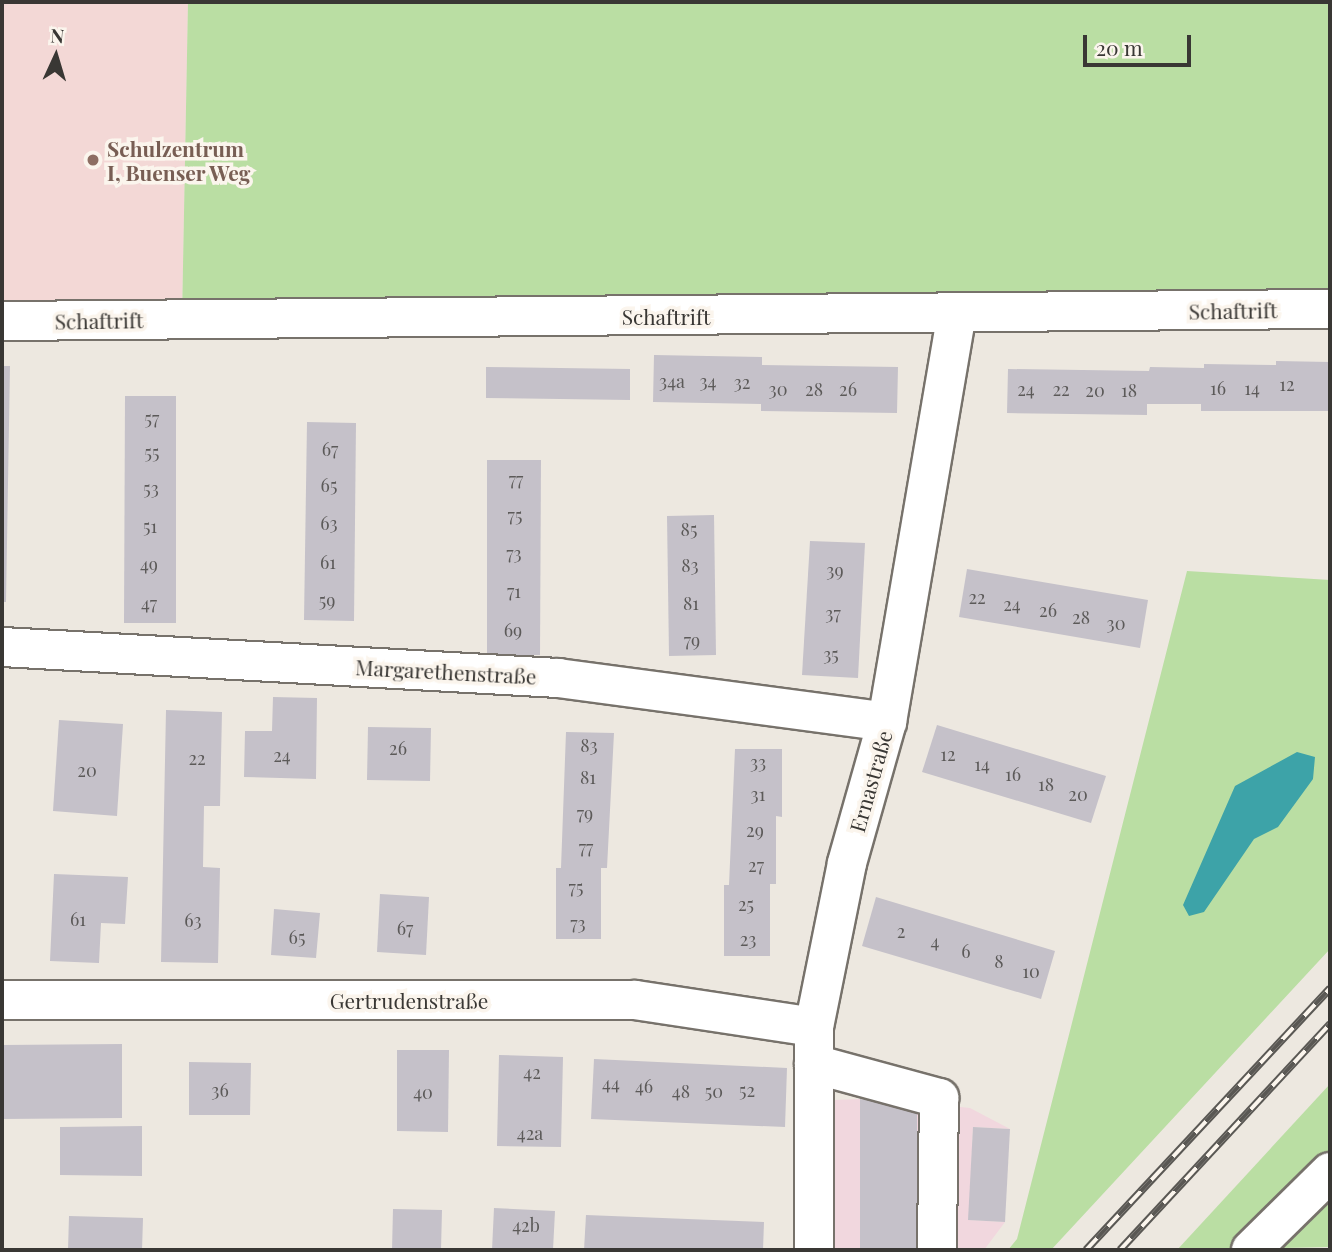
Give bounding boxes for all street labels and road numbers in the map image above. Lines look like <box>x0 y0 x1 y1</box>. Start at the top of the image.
street label: Schaftrift <box>1188 297 1278 323</box>
street label: Schaftrift <box>622 303 710 329</box>
street label: Schaftrift <box>54 307 144 333</box>
street label: Margarethenstraße <box>355 654 537 688</box>
street label: Ernastraße <box>843 727 897 835</box>
street label: Gertrudenstraße <box>330 987 488 1013</box>

